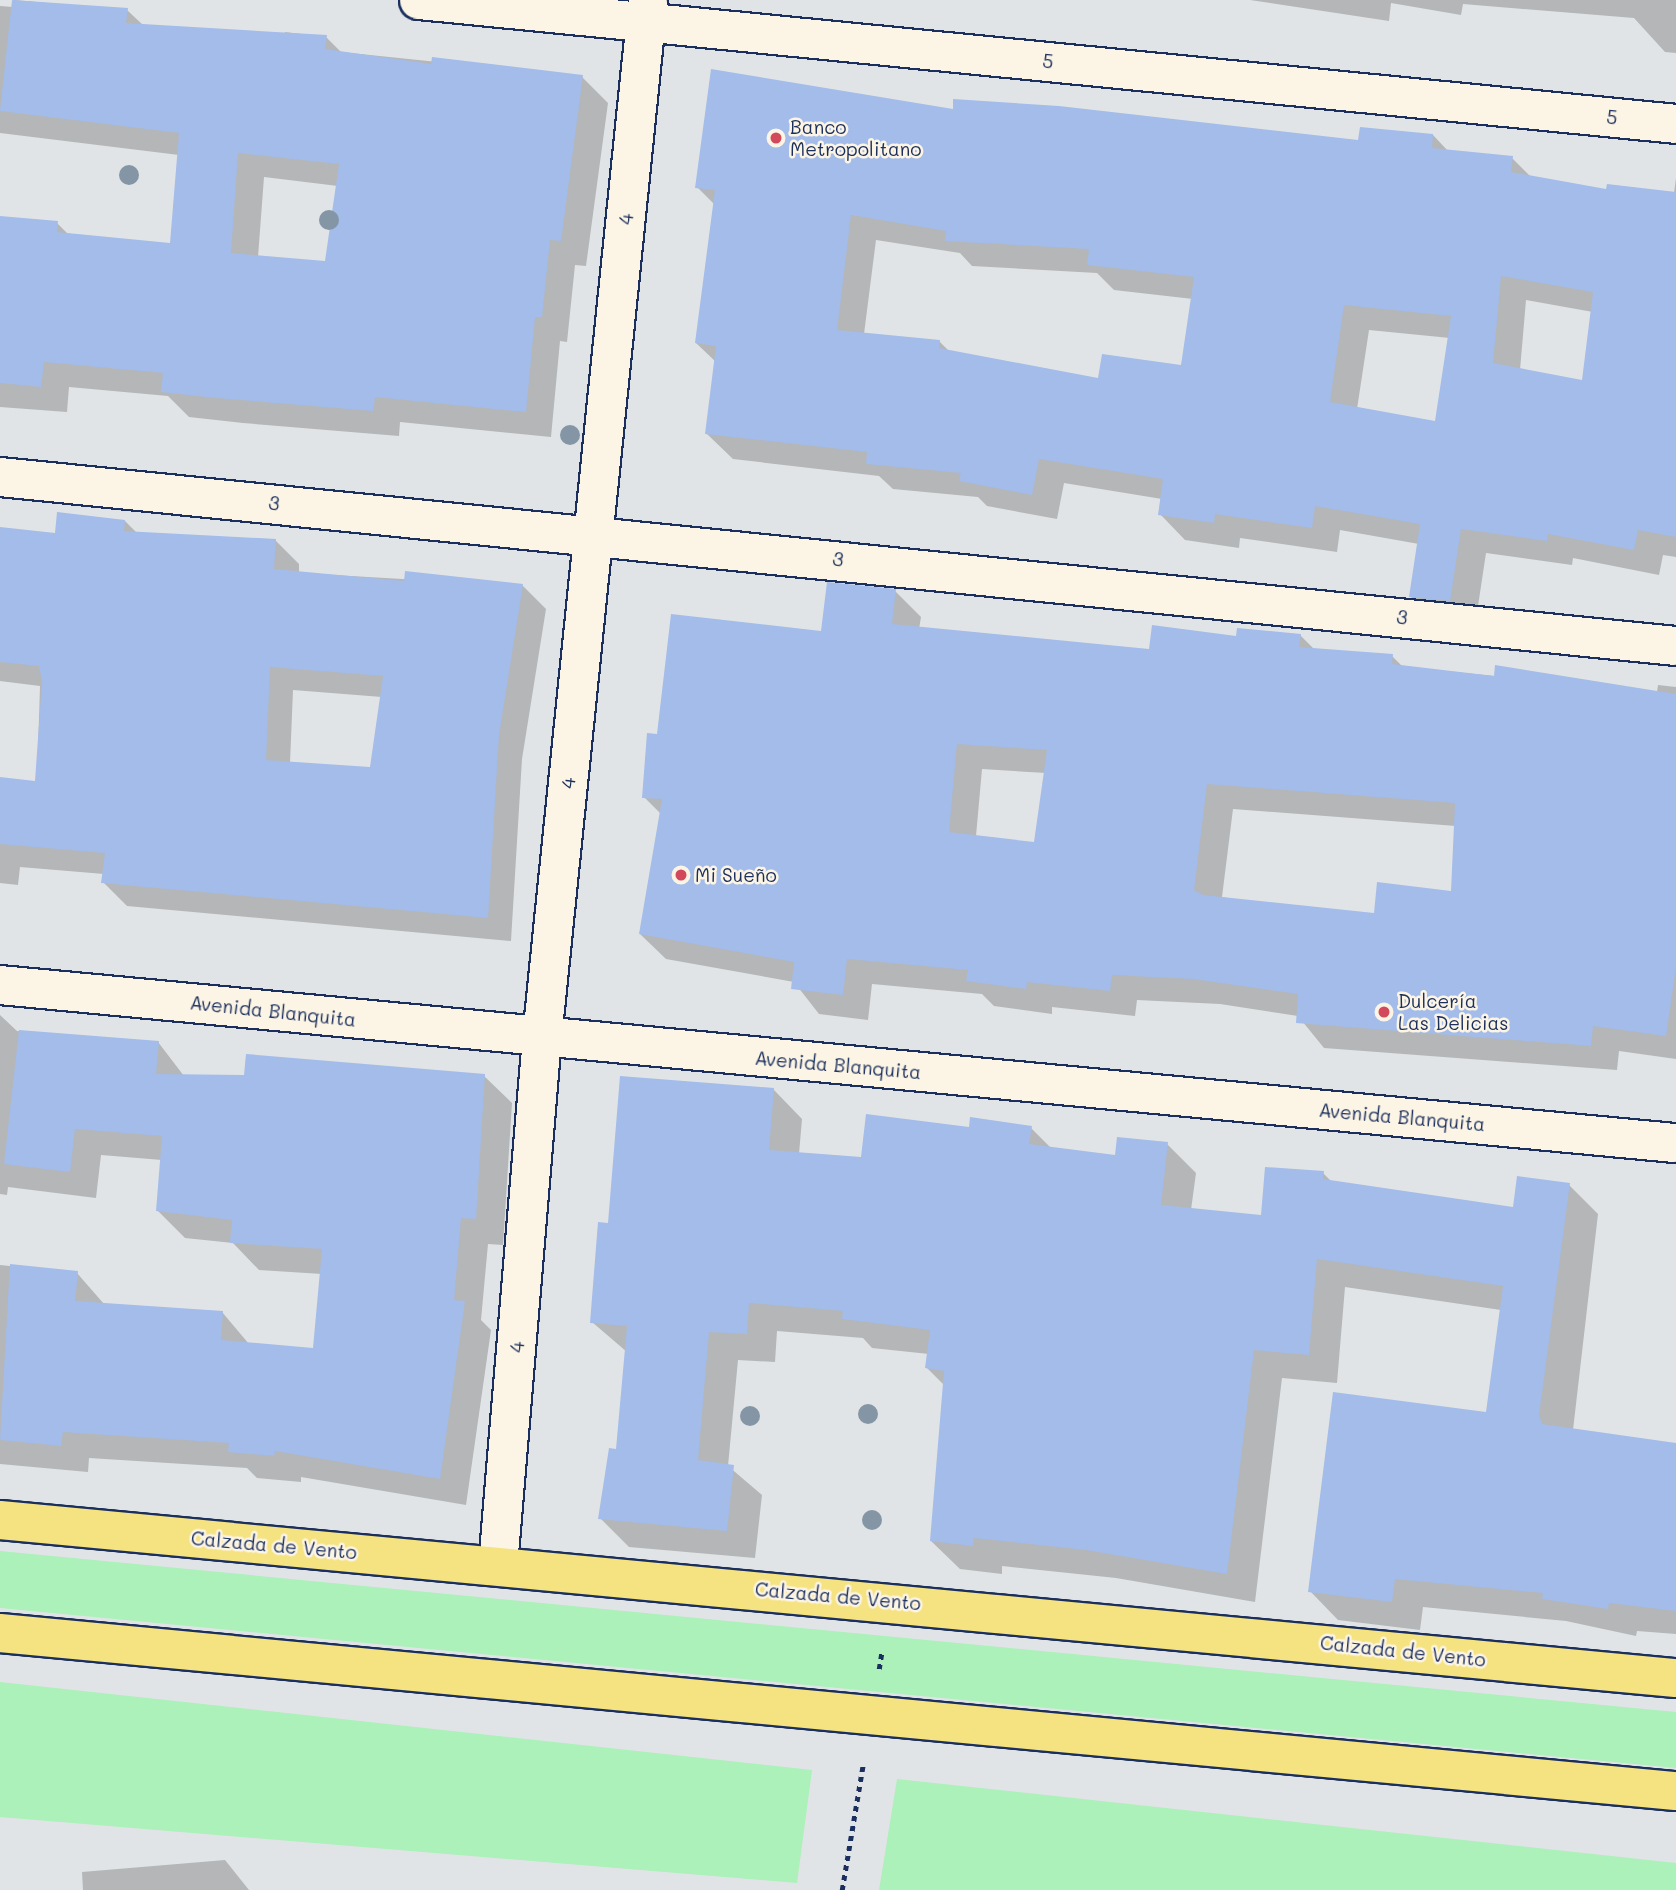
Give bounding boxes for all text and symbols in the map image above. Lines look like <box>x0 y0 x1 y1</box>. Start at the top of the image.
street label: 5 <box>1041 49 1055 73</box>
street label: 5 <box>1605 105 1619 129</box>
place label: Banco Metropolitano <box>790 116 922 160</box>
marker: Banco Metropolitano <box>768 130 784 146</box>
street label: 4 <box>614 212 638 226</box>
street label: 3 <box>267 491 281 515</box>
street label: 3 <box>831 547 845 571</box>
street label: 3 <box>1395 605 1409 629</box>
street label: 4 <box>556 776 580 790</box>
place label: Mi Sueño <box>695 864 777 886</box>
marker: Mi Sueño <box>673 867 689 883</box>
place label: Dulcería Las Delicias <box>1398 990 1509 1034</box>
street label: Avenida Blanquita <box>189 991 357 1031</box>
marker: Dulcería Las Delicias <box>1376 1004 1392 1020</box>
street label: Avenida Blanquita <box>754 1046 922 1084</box>
street label: Avenida Blanquita <box>1318 1098 1486 1136</box>
street label: 4 <box>505 1340 529 1354</box>
street label: Calzada de Vento <box>190 1526 358 1564</box>
street label: Calzada de Vento <box>754 1577 922 1615</box>
street label: Calzada de Vento <box>1319 1631 1487 1671</box>

